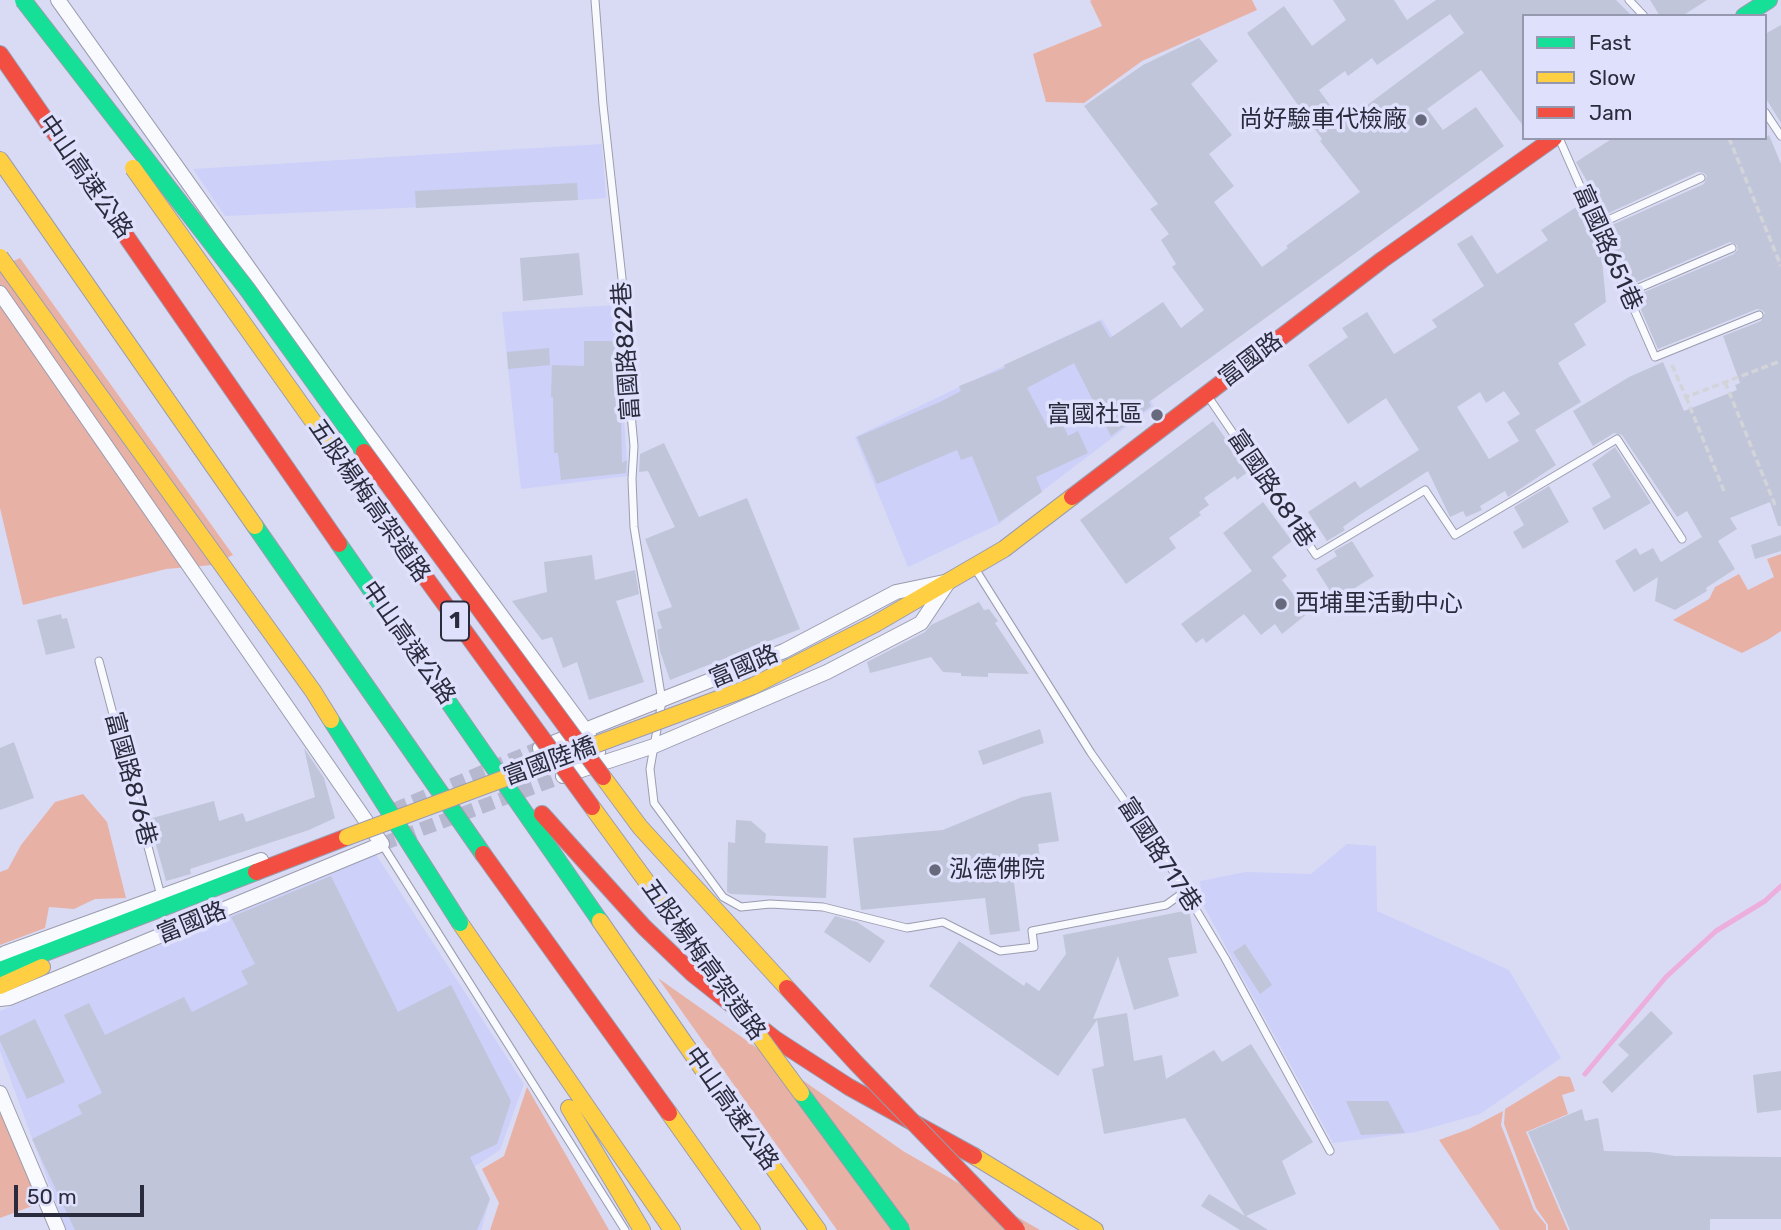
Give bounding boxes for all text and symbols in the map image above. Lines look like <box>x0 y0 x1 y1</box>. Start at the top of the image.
legend <box>1522 14 1767 140</box>
text: Fast <box>1589 30 1631 55</box>
text: Slow <box>1589 65 1636 90</box>
text: Jam <box>1589 100 1633 125</box>
place label: 尚好驗車代檢廠 <box>1239 106 1407 134</box>
street label: 中山高速公路 <box>32 110 138 244</box>
marker: 尚好驗車代檢廠 <box>1413 112 1429 128</box>
street label: 富國路651巷 <box>1566 181 1648 315</box>
street label: 富國路822巷 <box>608 280 646 422</box>
street label: 富國路 <box>1214 327 1288 393</box>
place label: 富國社區 <box>1047 401 1143 429</box>
marker: 富國社區 <box>1149 407 1165 423</box>
street label: 五股楊梅高架道路 <box>302 414 436 588</box>
street label: 富國路681巷 <box>1221 425 1321 553</box>
street label: 中山高速公路 <box>355 576 461 710</box>
place label: 西埔里活動中心 <box>1295 590 1463 618</box>
marker: 西埔里活動中心 <box>1273 596 1289 612</box>
road number: 1 <box>441 601 469 640</box>
street label: 富國路 <box>705 640 783 694</box>
street label: 富國路876巷 <box>98 709 162 849</box>
street label: 富國陸橋 <box>500 732 600 792</box>
street label: 富國路717巷 <box>1111 792 1207 918</box>
place label: 泓德佛院 <box>949 856 1045 884</box>
marker: 泓德佛院 <box>927 862 943 878</box>
street label: 五股楊梅高架道路 <box>635 874 771 1046</box>
street label: 富國路 <box>153 896 231 950</box>
street label: 中山高速公路 <box>678 1042 784 1176</box>
scale bar <box>18 1170 147 1214</box>
text: 50 m <box>27 1184 77 1209</box>

